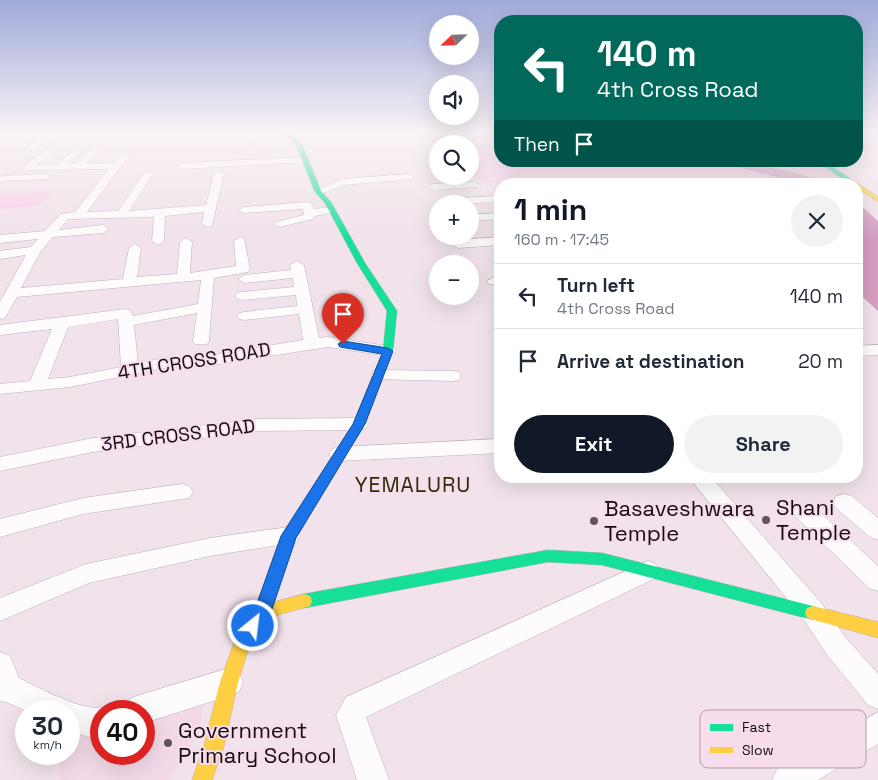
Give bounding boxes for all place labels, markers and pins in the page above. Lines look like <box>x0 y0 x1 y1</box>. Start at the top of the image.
pin <box>322 293 364 344</box>
place label: Shani Temple <box>776 493 851 546</box>
place label: Basaveshwara Temple <box>604 494 755 547</box>
marker: Shani Temple <box>760 514 772 526</box>
marker: Basaveshwara Temple <box>588 515 600 527</box>
place label: Government Primary School <box>178 716 337 769</box>
marker: Government Primary School <box>162 737 174 749</box>

